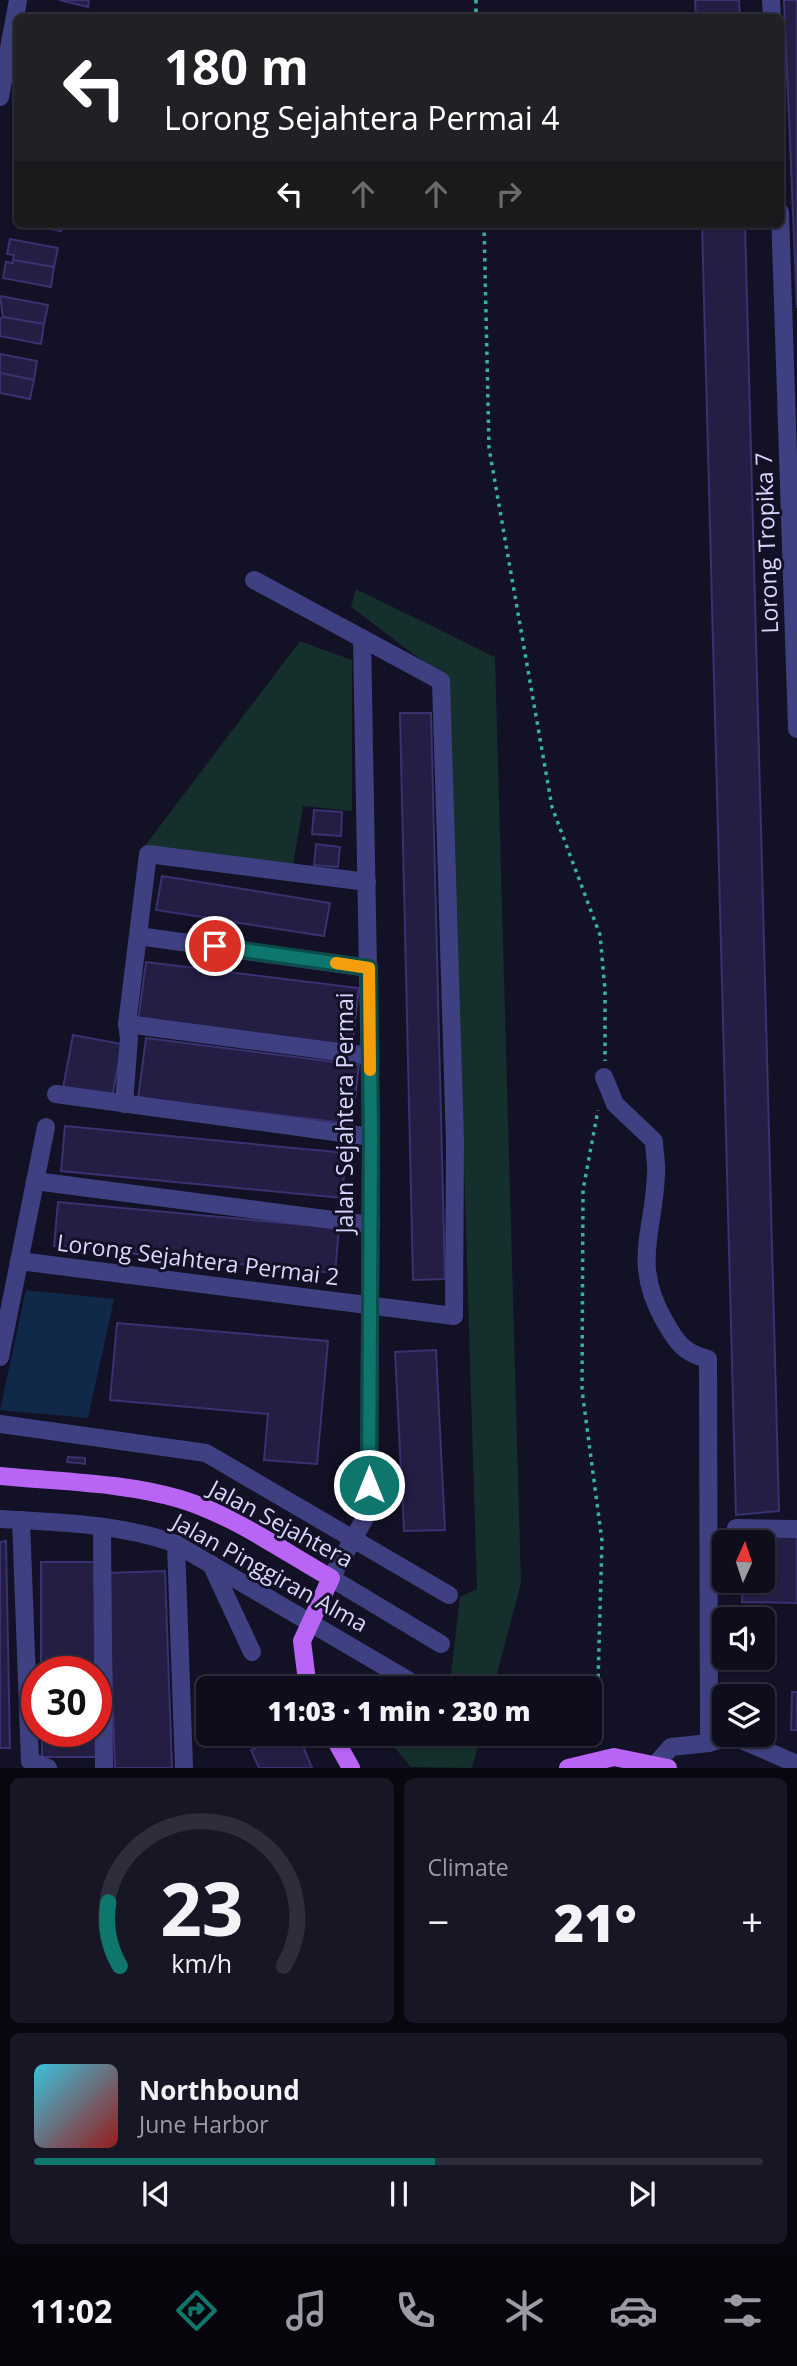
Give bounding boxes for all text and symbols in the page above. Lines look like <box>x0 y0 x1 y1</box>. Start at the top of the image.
text: 180 m <box>164 33 309 99</box>
icon: left <box>49 42 140 133</box>
text: Lorong Sejahtera Permai 4 <box>164 96 560 139</box>
icon: left <box>271 175 309 213</box>
icon: ahead <box>344 175 382 213</box>
icon: ahead <box>417 175 455 213</box>
icon: right <box>490 175 528 213</box>
street label: Lorong Tropika 7 <box>747 452 785 634</box>
pin <box>185 916 245 976</box>
icon: arrive <box>196 927 234 965</box>
street label: Jalan Sejahtera Permai <box>328 992 360 1236</box>
street label: Lorong Sejahtera Permai 2 <box>55 1226 341 1292</box>
position arrow <box>332 1448 406 1522</box>
street label: Jalan Sejahtera <box>202 1471 359 1575</box>
street label: Jalan Pinggiran Alma <box>165 1504 374 1639</box>
north arrow <box>712 1530 775 1592</box>
map controls <box>712 1530 775 1747</box>
button: sound <box>712 1607 775 1670</box>
speed limit sign: 30 <box>21 1656 112 1747</box>
button: layers <box>712 1684 775 1747</box>
text: 11:03 · 1 min · 230 m <box>268 1693 530 1729</box>
text: Climate <box>428 1851 509 1883</box>
text: 23 <box>160 1859 243 1958</box>
text: 21° <box>554 1886 637 1957</box>
text: − <box>428 1895 449 1947</box>
text: + <box>741 1895 763 1947</box>
text: km/h <box>171 1946 232 1980</box>
text: Northbound <box>139 2072 300 2108</box>
text: June Harbor <box>139 2108 269 2140</box>
icon: previous <box>137 2175 175 2213</box>
icon: pause <box>380 2175 418 2213</box>
icon: next <box>623 2175 661 2213</box>
icon: directions <box>172 2286 221 2335</box>
icon: music <box>282 2286 331 2335</box>
icon: phone <box>391 2286 440 2335</box>
icon: climate <box>500 2286 549 2335</box>
icon: car <box>609 2286 658 2335</box>
icon: filters <box>718 2286 767 2335</box>
text: 11:02 <box>30 2289 112 2332</box>

